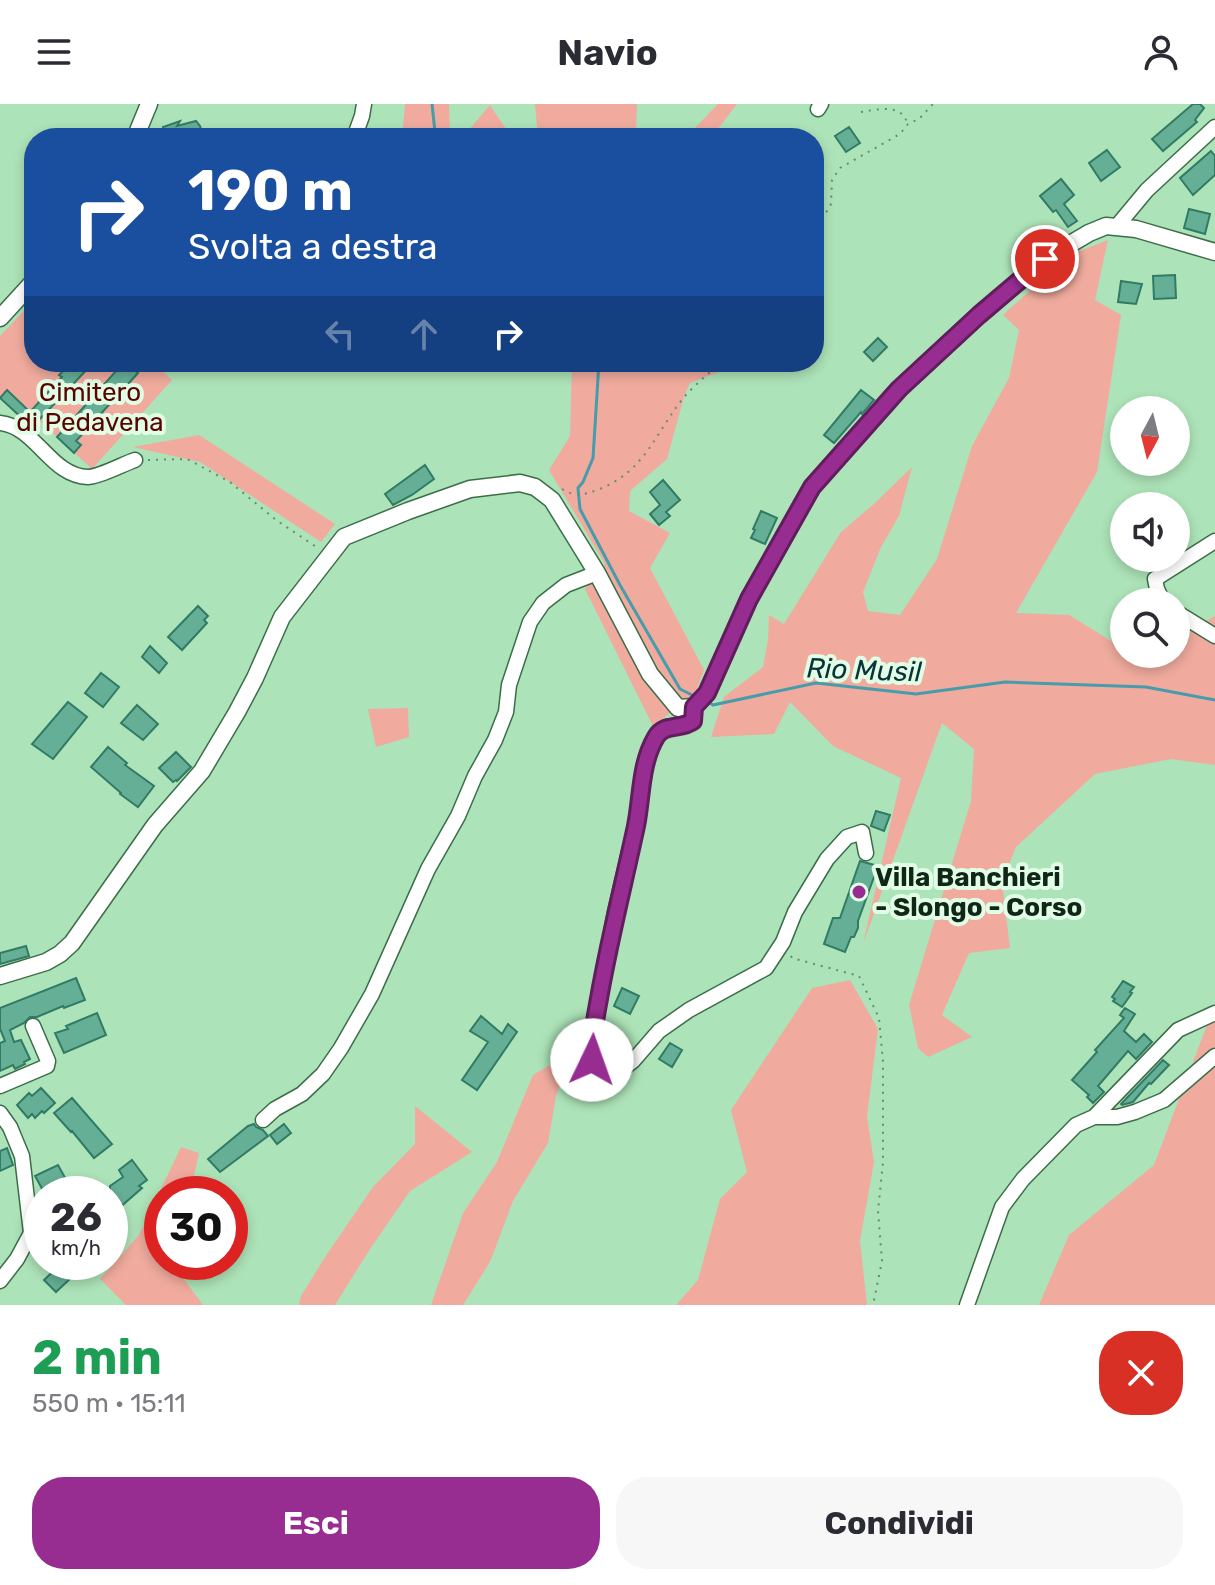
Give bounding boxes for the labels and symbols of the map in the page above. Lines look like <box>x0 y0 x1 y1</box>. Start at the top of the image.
pin <box>1011 225 1079 293</box>
park label: Cimitero di Pedavena <box>16 377 164 438</box>
north arrow <box>1110 396 1190 476</box>
water label: Rio Musil <box>806 651 923 689</box>
place label: Villa Banchieri - Slongo - Corso <box>875 862 1082 923</box>
marker: Villa Banchieri - Slongo - Corso <box>850 883 868 901</box>
position arrow <box>550 1018 634 1102</box>
speed limit sign: 30 <box>144 1176 248 1280</box>

